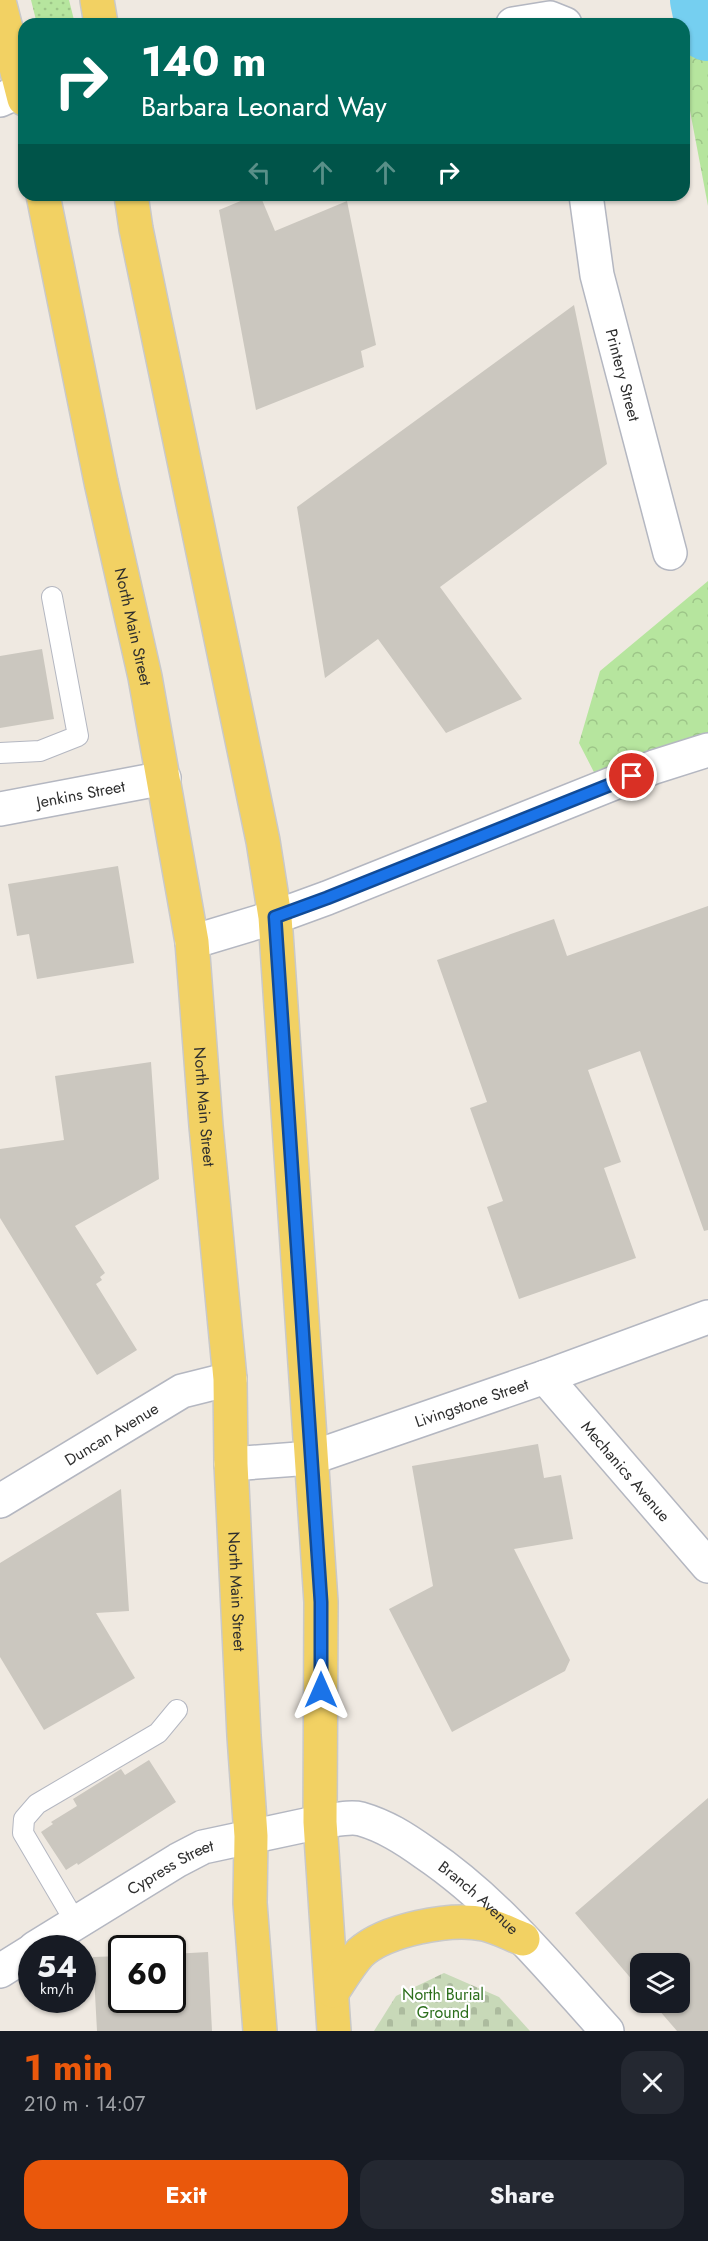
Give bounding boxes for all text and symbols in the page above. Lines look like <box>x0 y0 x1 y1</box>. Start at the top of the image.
text: 140 m <box>141 31 267 92</box>
icon: right <box>42 42 120 120</box>
text: Barbara Leonard Way <box>141 87 387 126</box>
icon: left <box>243 156 276 189</box>
icon: ahead <box>306 156 339 189</box>
icon: ahead <box>369 156 402 189</box>
icon: right <box>432 156 465 189</box>
street label: Printery Street <box>600 326 646 424</box>
street label: North Main Street <box>109 566 157 687</box>
pin <box>606 750 657 801</box>
icon: arrive <box>615 759 648 792</box>
street label: Jenkins Street <box>33 775 127 814</box>
street label: North Main Street <box>188 1046 221 1168</box>
street label: Livingstone Street <box>412 1373 532 1433</box>
street label: Duncan Avenue <box>60 1397 163 1471</box>
street label: Mechanics Avenue <box>576 1416 676 1527</box>
street label: North Main Street <box>222 1531 251 1652</box>
position arrow <box>289 1658 353 1722</box>
street label: Cypress Street <box>123 1834 216 1901</box>
street label: Branch Avenue <box>433 1855 524 1940</box>
speed limit sign: 60 <box>108 1935 186 2013</box>
text: 54 <box>37 1945 77 1988</box>
map controls <box>630 1953 690 2013</box>
button: layers <box>630 1953 690 2013</box>
text: km/h <box>40 1978 74 2000</box>
park label: North Burial Ground <box>402 1983 484 2024</box>
text: 1 min <box>24 2041 113 2093</box>
button: close <box>621 2051 684 2114</box>
text: 210 m · 14:07 <box>24 2090 145 2119</box>
button: Exit <box>24 2160 348 2229</box>
button: Share <box>360 2160 684 2229</box>

